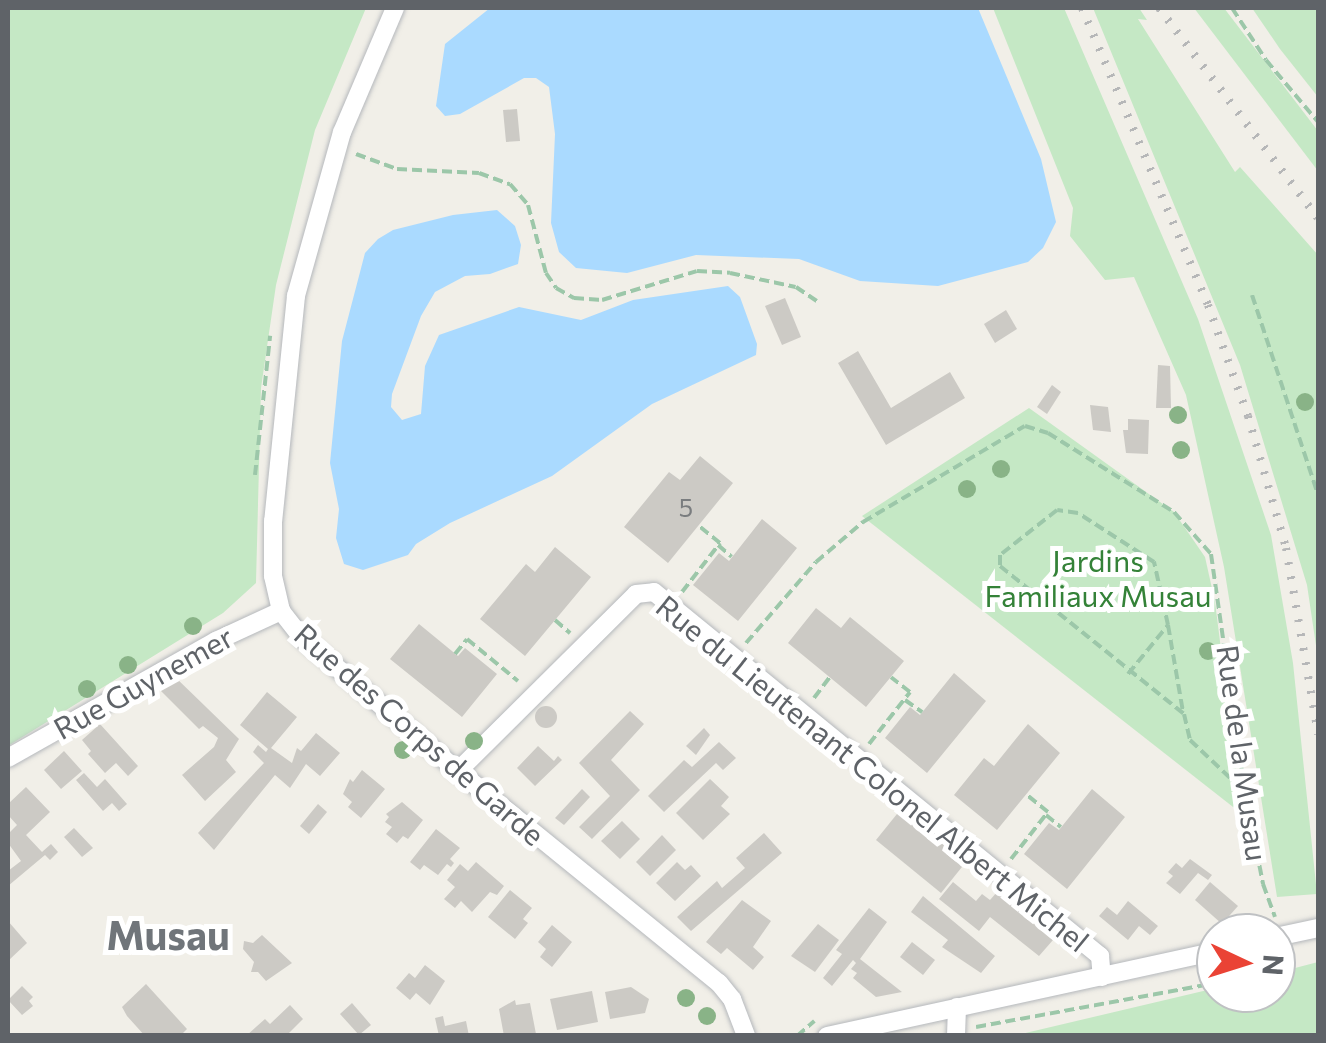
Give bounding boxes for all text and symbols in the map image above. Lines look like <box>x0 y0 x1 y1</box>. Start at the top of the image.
house number: 5 <box>679 492 693 522</box>
park label: Jardins Familiaux Musau <box>984 542 1212 612</box>
street label: Rue du Lieutenant Colonel Albert Michel <box>650 587 1096 959</box>
street label: Rue des Corps de Garde <box>288 616 552 852</box>
street label: Rue Guynemer <box>47 618 239 746</box>
street label: Rue de la Musau <box>1210 643 1276 863</box>
district label: Musau <box>106 910 230 958</box>
north arrow <box>1196 913 1296 1013</box>
text: N <box>1256 953 1292 977</box>

